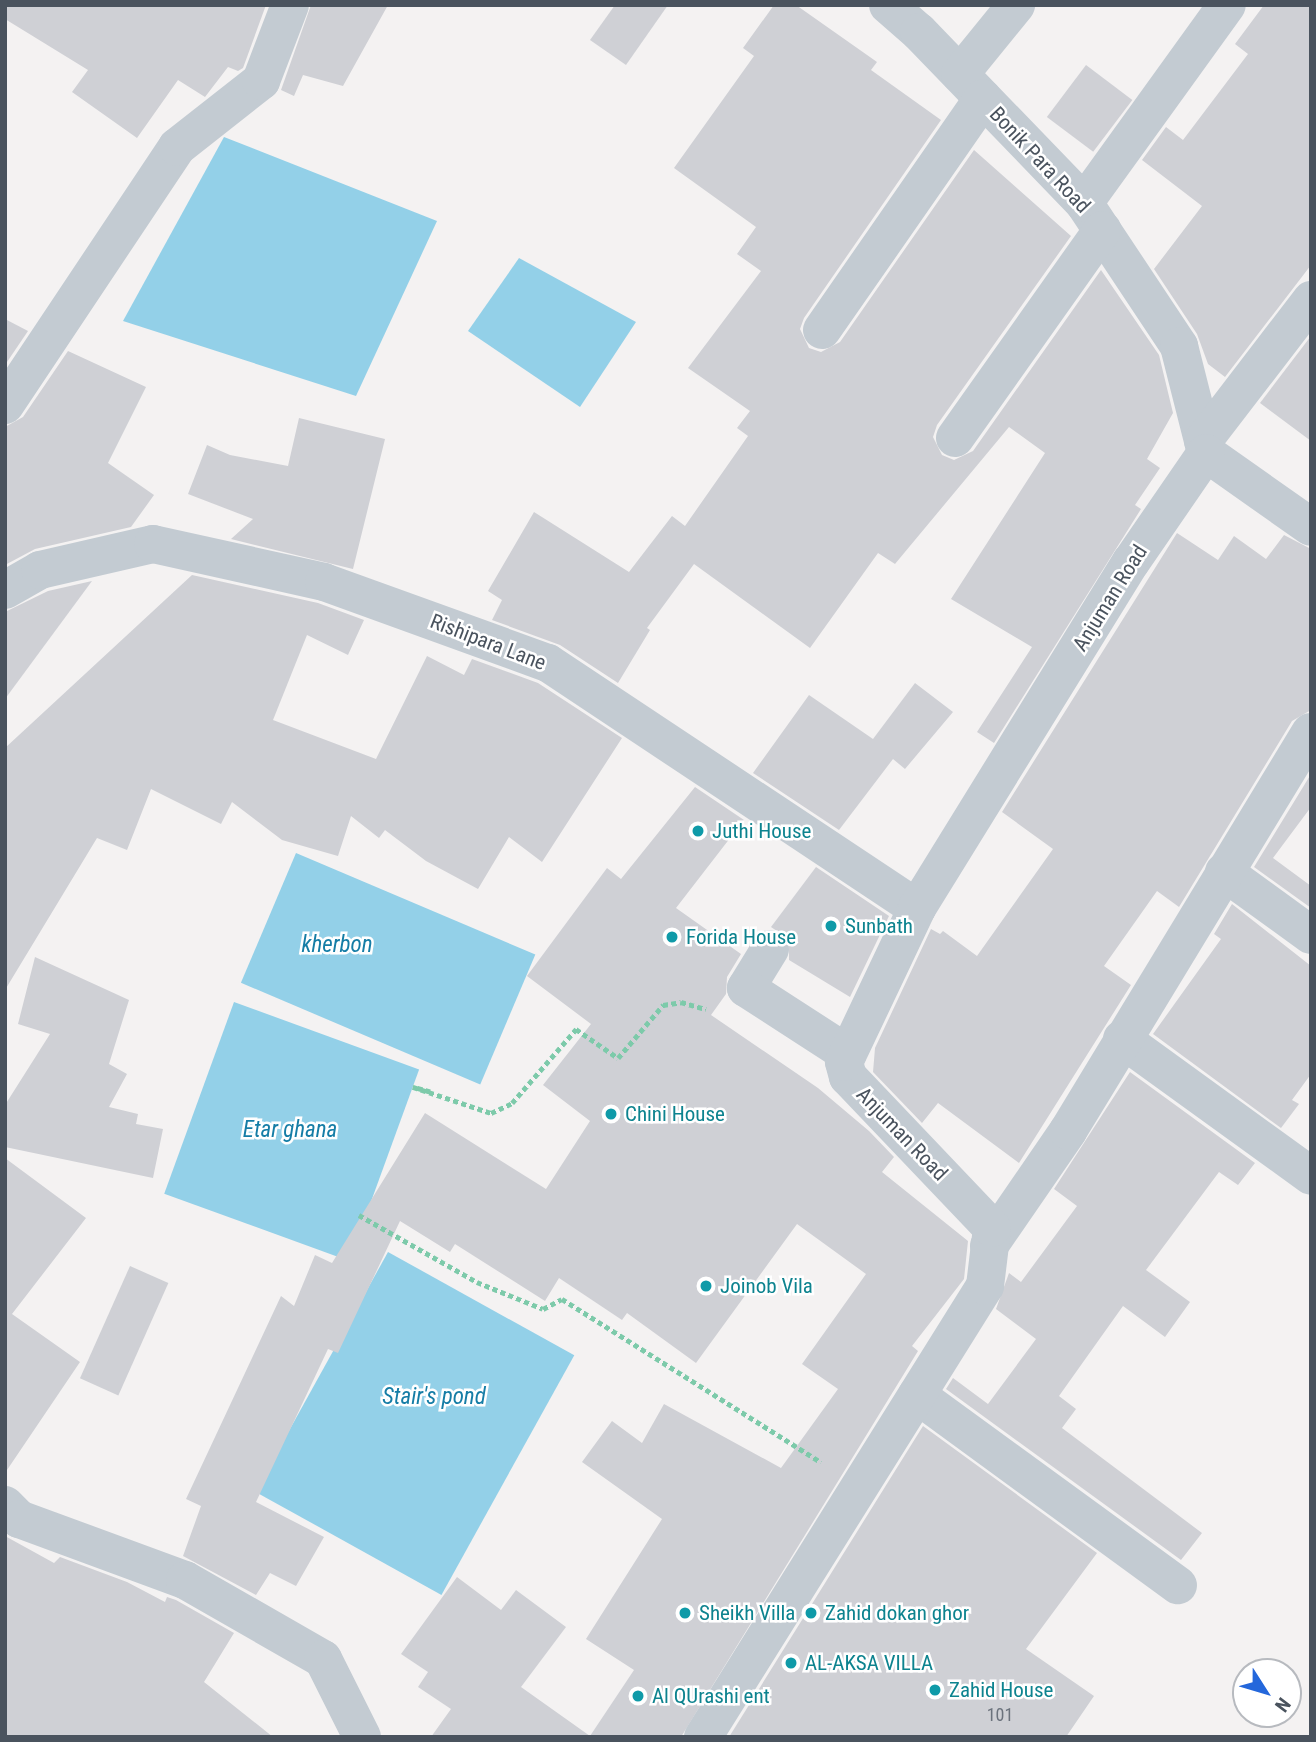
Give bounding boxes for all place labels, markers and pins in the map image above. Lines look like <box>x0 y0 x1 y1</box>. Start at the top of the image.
place label: Juthi House <box>712 818 811 844</box>
marker: Juthi House <box>690 823 706 839</box>
place label: Sunbath <box>845 913 913 939</box>
marker: Sunbath <box>823 918 839 934</box>
place label: Forida House <box>686 924 796 950</box>
marker: Forida House <box>664 929 680 945</box>
place label: Chini House <box>625 1101 725 1127</box>
marker: Chini House <box>603 1106 619 1122</box>
place label: Joinob Vila <box>720 1273 813 1299</box>
marker: Joinob Vila <box>698 1278 714 1294</box>
place label: Sheikh Villa <box>699 1600 795 1626</box>
place label: Zahid dokan ghor <box>825 1600 969 1626</box>
marker: Sheikh Villa <box>677 1605 693 1621</box>
marker: Zahid dokan ghor <box>803 1605 819 1621</box>
place label: AL-AKSA VILLA <box>805 1650 933 1676</box>
marker: AL-AKSA VILLA <box>783 1655 799 1671</box>
place label: Zahid House <box>949 1677 1053 1703</box>
marker: Zahid House <box>927 1682 943 1698</box>
place label: Al QUrashi ent <box>652 1683 770 1709</box>
marker: Al QUrashi ent <box>630 1688 646 1704</box>

